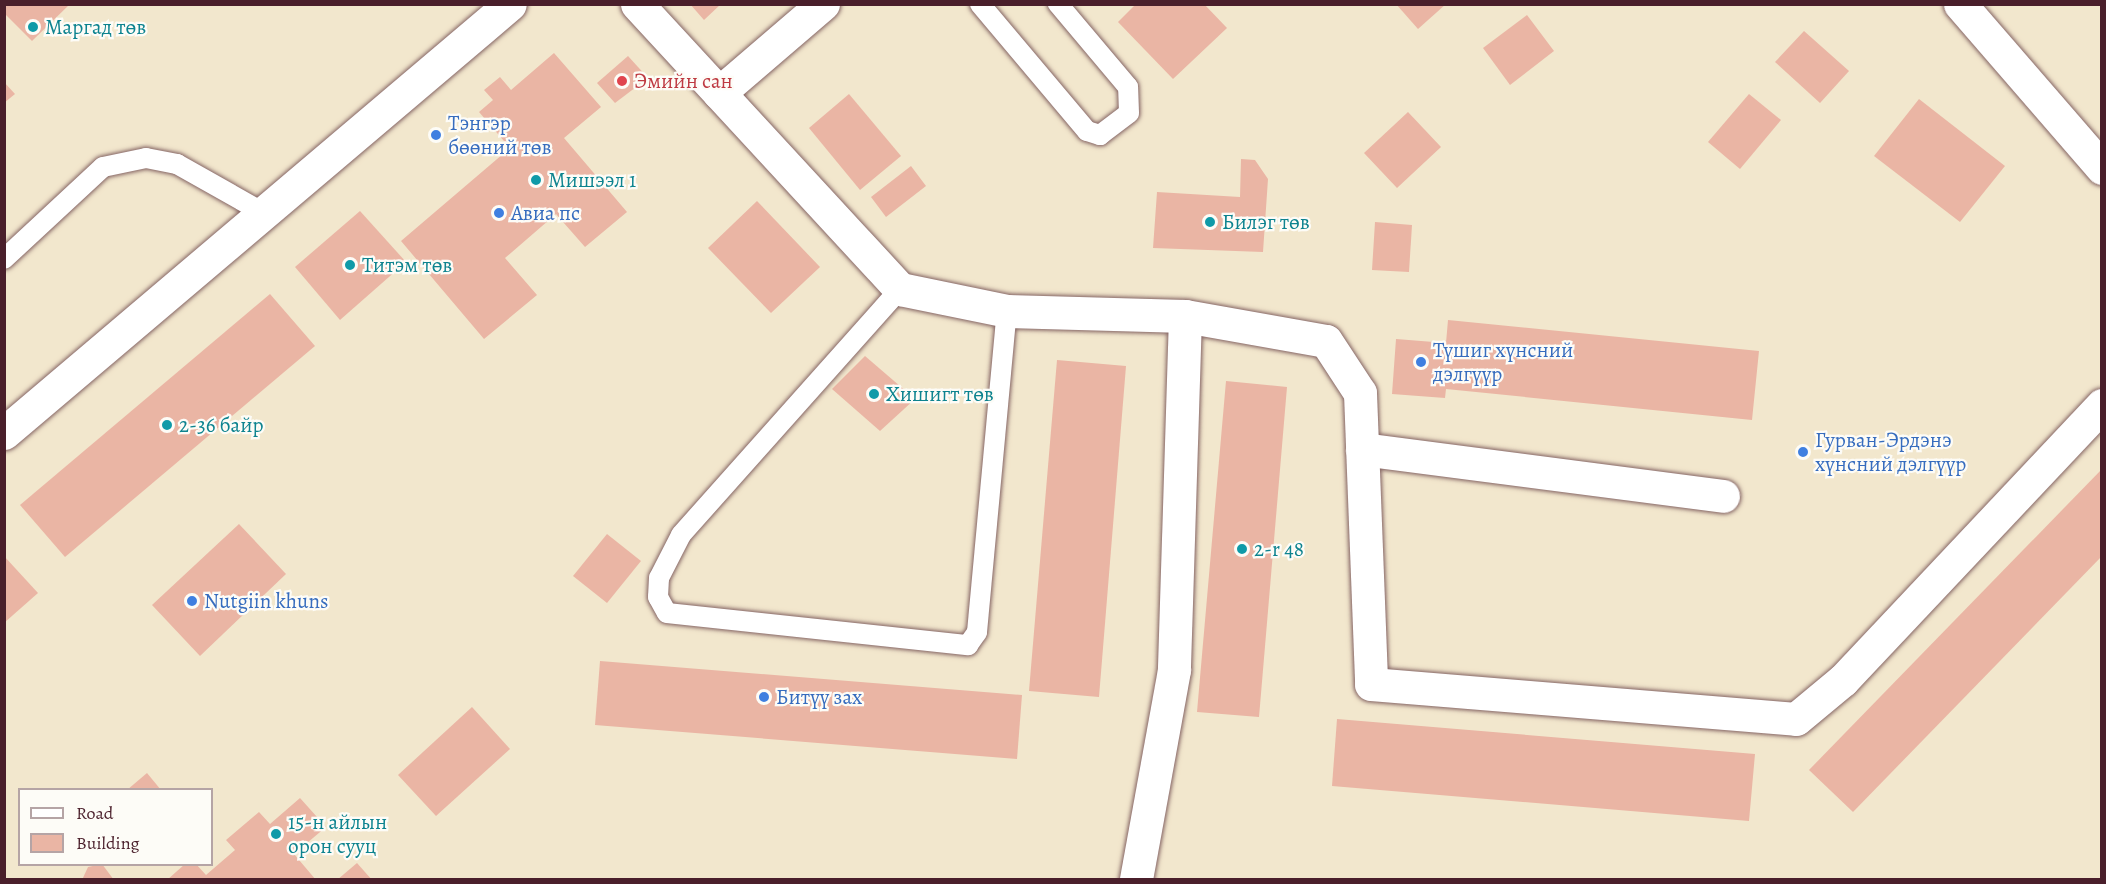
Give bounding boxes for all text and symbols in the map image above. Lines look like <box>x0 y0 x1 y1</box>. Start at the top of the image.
place label: Маргад төв <box>45 14 146 40</box>
marker: Маргад төв <box>26 20 40 34</box>
place label: Эмийн сан <box>634 68 733 94</box>
marker: Эмийн сан <box>615 74 629 88</box>
place label: Тэнгэр бөөний төв <box>448 110 551 160</box>
marker: Тэнгэр бөөний төв <box>429 128 443 142</box>
place label: Мишээл 1 <box>548 167 636 193</box>
marker: Мишээл 1 <box>529 173 543 187</box>
place label: Авиа пс <box>511 200 580 226</box>
marker: Авиа пс <box>492 206 506 220</box>
place label: Билэг төв <box>1222 209 1310 235</box>
marker: Билэг төв <box>1203 215 1217 229</box>
place label: Титэм төв <box>362 252 452 278</box>
marker: Титэм төв <box>343 258 357 272</box>
place label: Түшиг хүнсний дэлгүүр <box>1433 337 1573 387</box>
marker: Түшиг хүнсний дэлгүүр <box>1414 355 1428 369</box>
place label: Хишигт төв <box>886 381 994 407</box>
marker: Хишигт төв <box>867 387 881 401</box>
place label: 2-36 байр <box>179 412 264 438</box>
marker: 2-36 байр <box>160 418 174 432</box>
place label: Гурван-Эрдэнэ хүнсний дэлгүүр <box>1815 427 1966 477</box>
marker: Гурван-Эрдэнэ хүнсний дэлгүүр <box>1796 445 1810 459</box>
place label: 2-r 48 <box>1254 536 1304 562</box>
marker: 2-r 48 <box>1235 542 1249 556</box>
place label: Nutgiin khuns <box>204 588 328 614</box>
marker: Nutgiin khuns <box>185 594 199 608</box>
place label: Битүү зах <box>776 684 862 710</box>
marker: Битүү зах <box>757 690 771 704</box>
legend <box>18 788 213 866</box>
text: Road <box>76 801 113 825</box>
place label: 15-н айлын орон сууц <box>288 809 387 859</box>
marker: 15-н айлын орон сууц <box>269 827 283 841</box>
text: Building <box>76 831 140 855</box>

